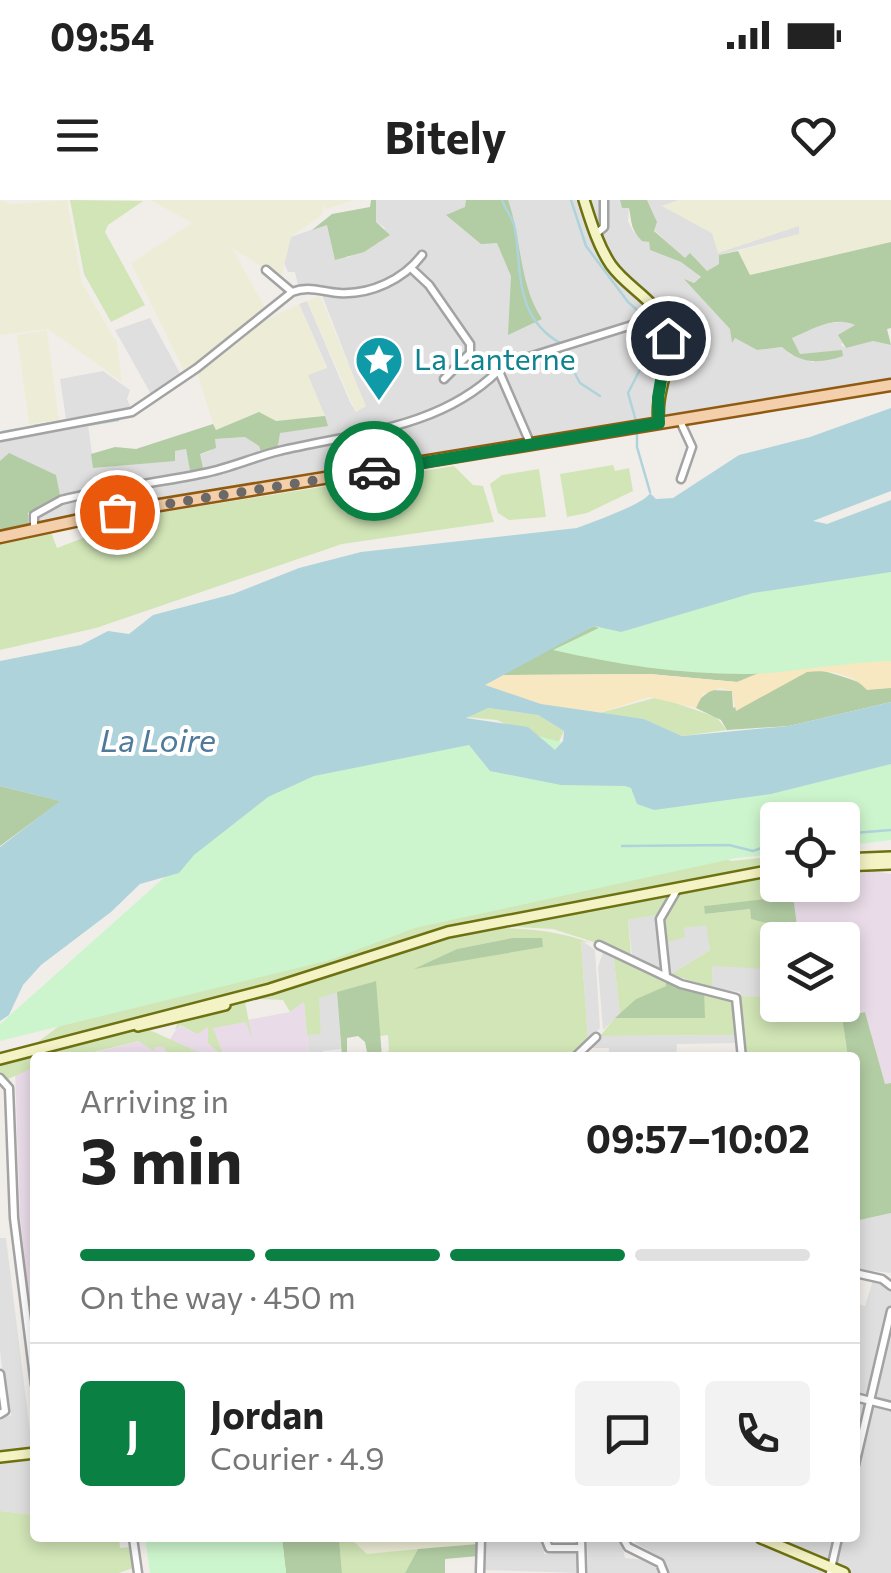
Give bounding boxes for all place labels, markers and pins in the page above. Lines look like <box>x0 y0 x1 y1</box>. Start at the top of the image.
pin <box>626 296 711 381</box>
place icon: La Lanterne <box>353 334 405 402</box>
place label: La Lanterne <box>414 339 576 376</box>
pin <box>75 470 160 555</box>

